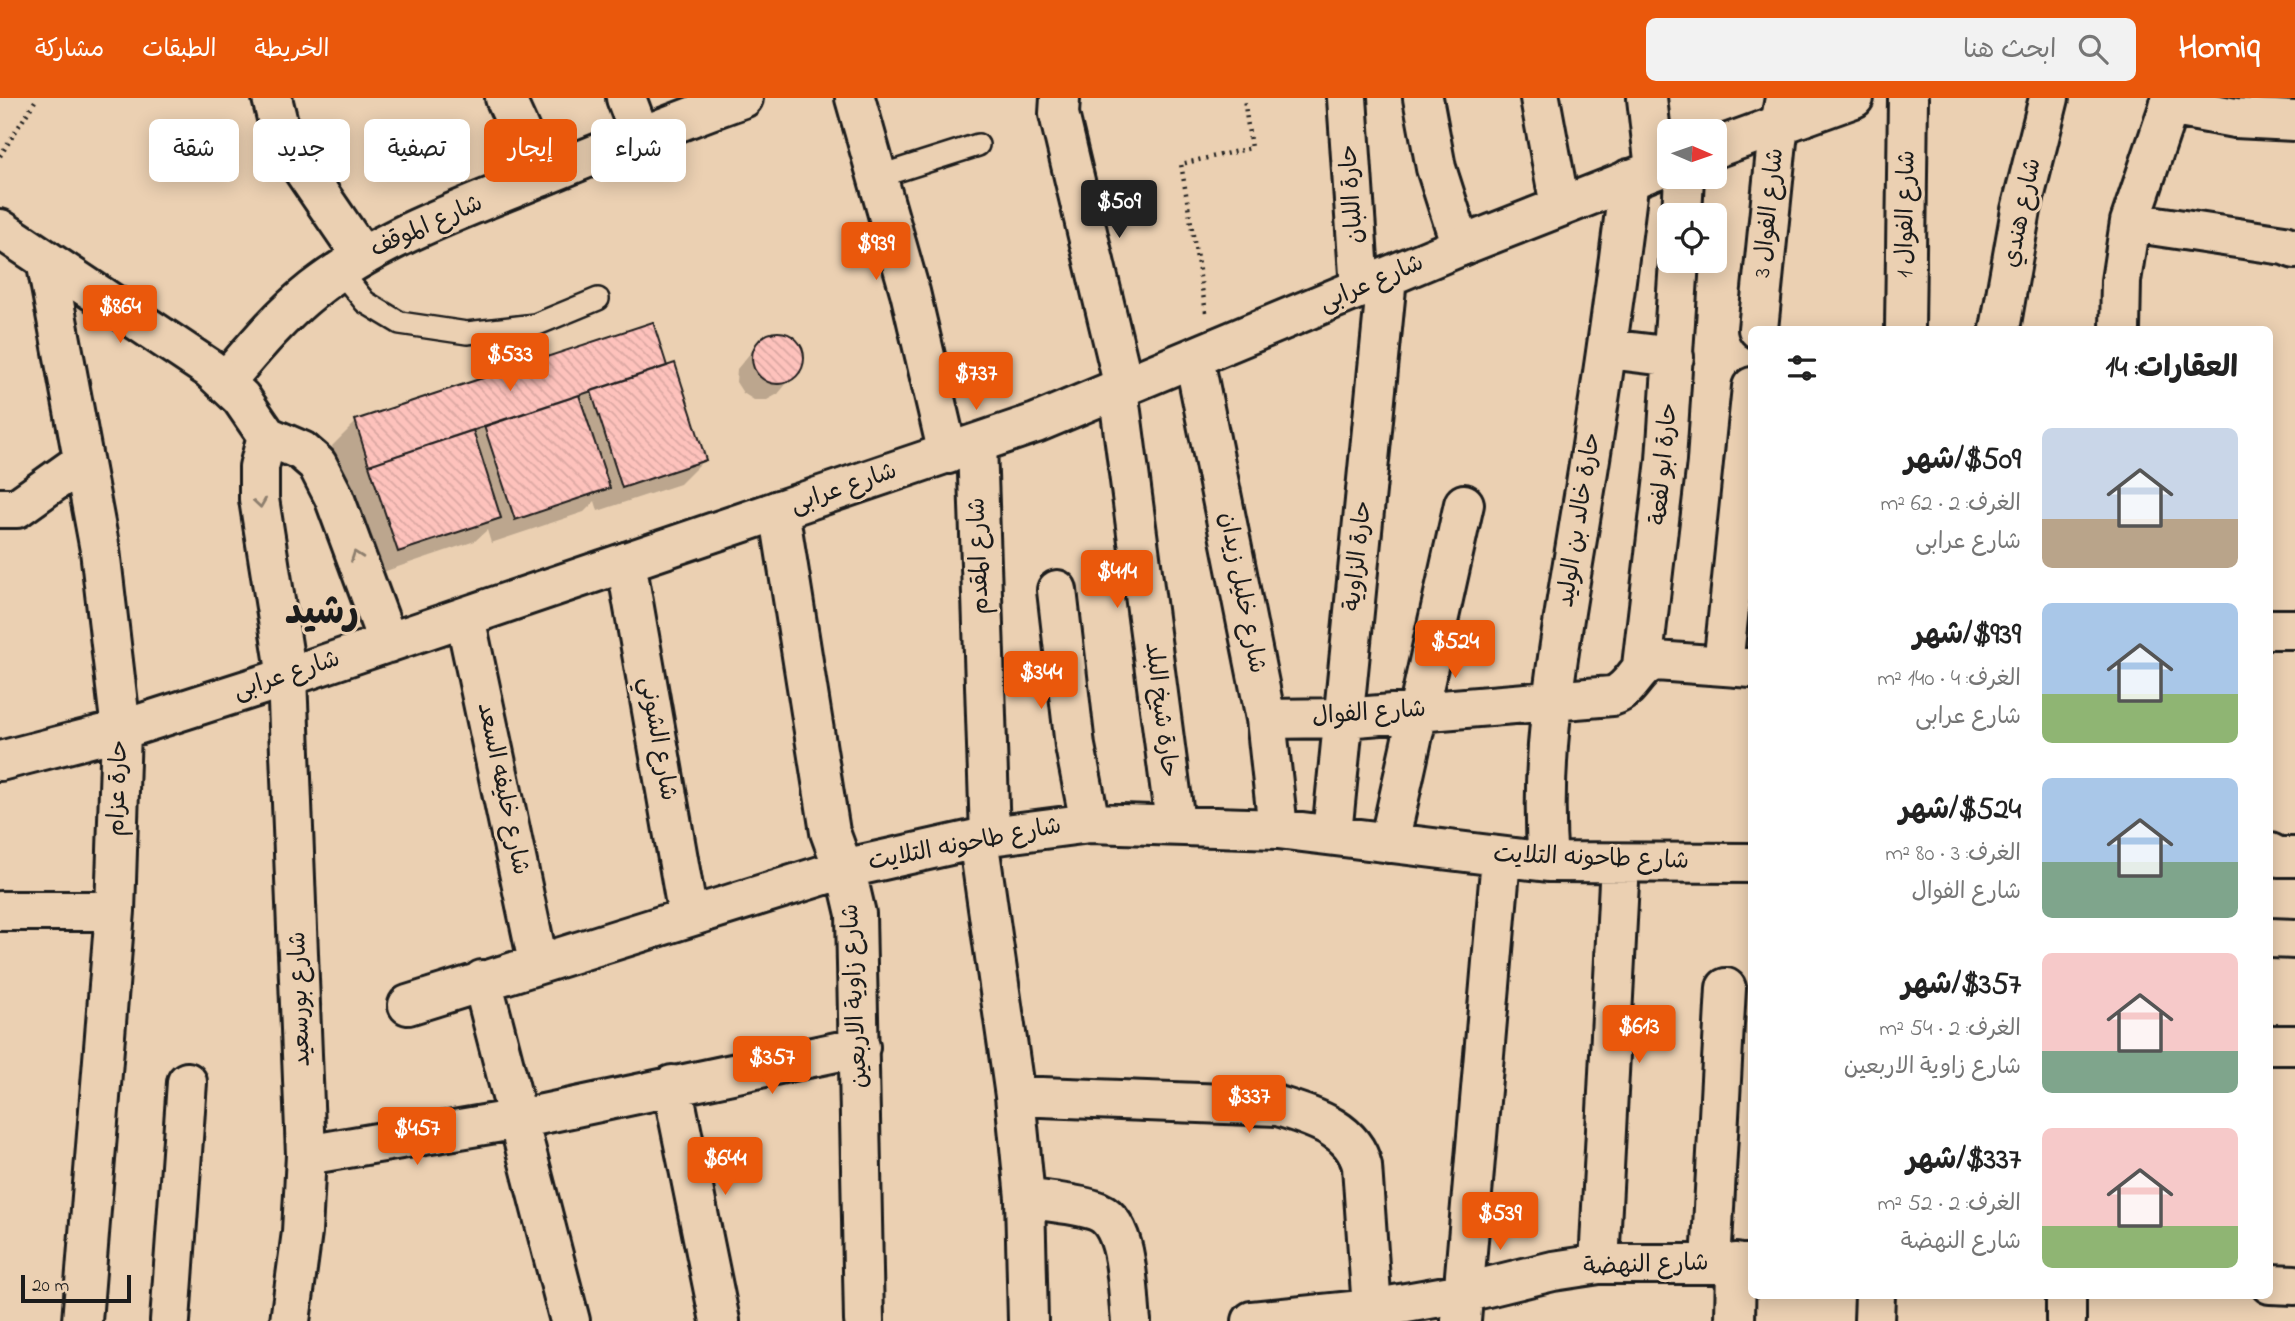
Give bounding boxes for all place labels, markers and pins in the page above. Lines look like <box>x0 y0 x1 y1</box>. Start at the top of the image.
pin: $509 <box>1078 180 1160 240</box>
pin: $939 <box>835 222 917 282</box>
pin: $864 <box>79 286 161 345</box>
pin: $533 <box>469 334 551 393</box>
pin: $737 <box>935 352 1017 412</box>
pin: $414 <box>1076 550 1158 610</box>
pin: $524 <box>1414 620 1496 680</box>
pin: $344 <box>1000 652 1082 711</box>
pin: $613 <box>1598 1006 1680 1065</box>
pin: $357 <box>731 1037 813 1096</box>
pin: $337 <box>1208 1076 1290 1135</box>
pin: $457 <box>376 1108 458 1167</box>
pin: $644 <box>684 1138 766 1197</box>
pin: $539 <box>1459 1192 1541 1252</box>

